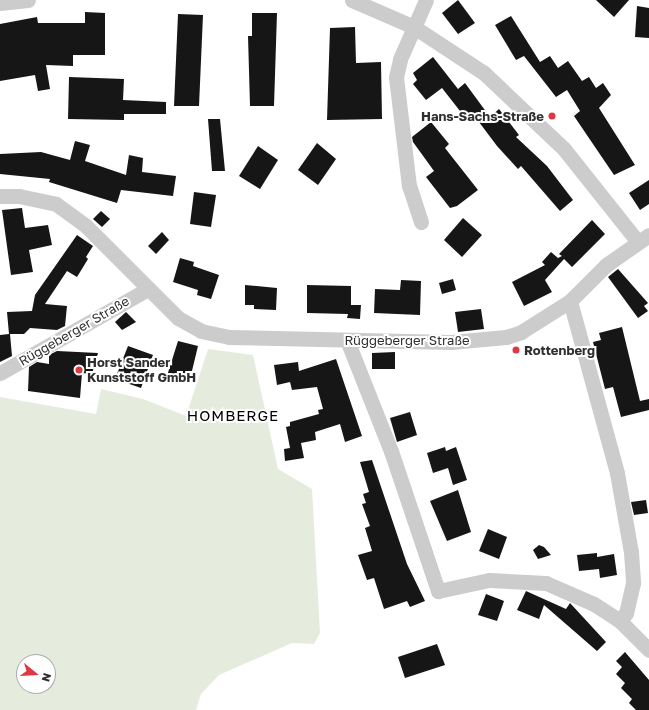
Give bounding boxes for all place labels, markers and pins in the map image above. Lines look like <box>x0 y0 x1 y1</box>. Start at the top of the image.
place label: Hans-Sachs-Straße <box>421 108 544 124</box>
marker: Hans-Sachs-Straße <box>547 111 557 121</box>
place label: Rottenberg <box>524 342 595 358</box>
marker: Rottenberg <box>511 345 521 355</box>
place label: Horst Sander Kunststoff GmbH <box>87 355 196 386</box>
marker: Horst Sander Kunststoff GmbH <box>74 365 84 375</box>

